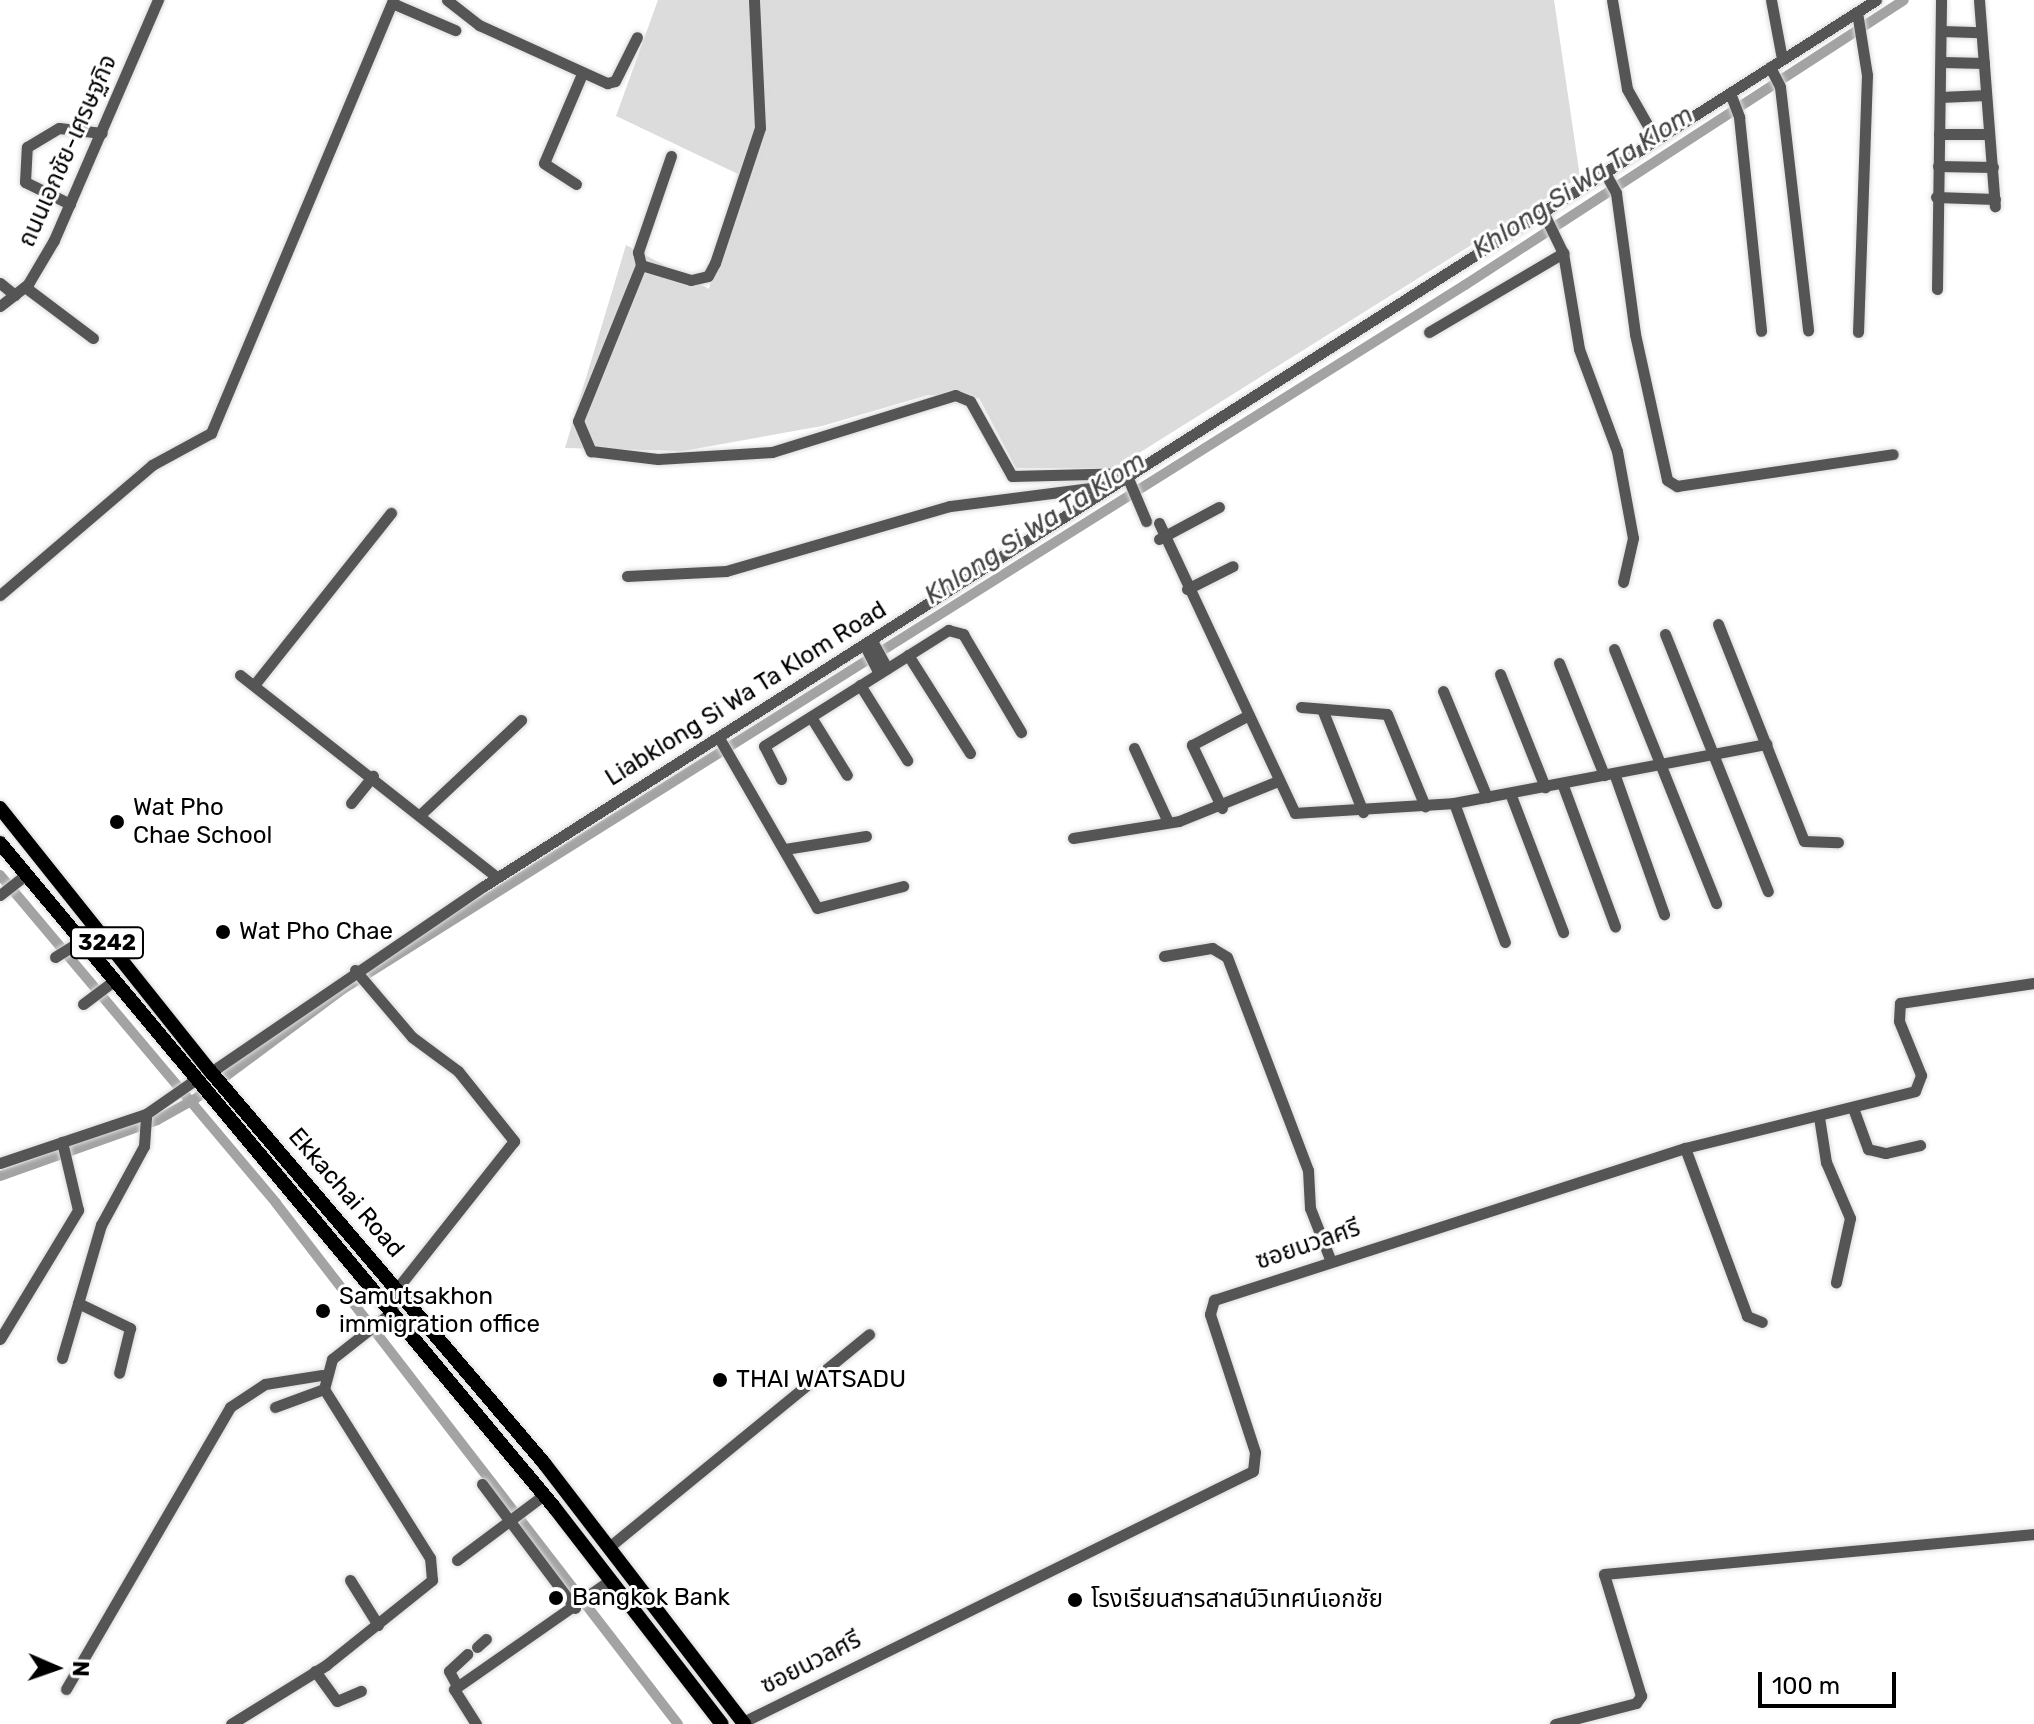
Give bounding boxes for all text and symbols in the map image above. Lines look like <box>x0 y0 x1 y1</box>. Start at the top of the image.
street label: ถนนเอกชัย-เศรษฐกิจ <box>13 50 123 252</box>
water label: Khlong Si Wa Ta Klom <box>1466 99 1700 265</box>
water label: Khlong Si Wa Ta Klom <box>918 445 1152 611</box>
street label: Liabklong Si Wa Ta Klom Road <box>600 595 892 793</box>
place label: Wat Pho Chae School <box>133 794 272 850</box>
marker: Wat Pho Chae School <box>108 813 126 831</box>
place label: Wat Pho Chae <box>239 918 393 946</box>
marker: Wat Pho Chae <box>214 923 232 941</box>
road number: 3242 <box>69 925 145 961</box>
street label: Ekkachai Road <box>282 1122 410 1264</box>
street label: ซอยนวลศรี <box>1252 1214 1364 1276</box>
place label: Samutsakhon immigration office <box>339 1283 540 1339</box>
marker: Samutsakhon immigration office <box>314 1302 332 1320</box>
place label: THAI WATSADU <box>736 1366 906 1394</box>
marker: THAI WATSADU <box>711 1371 729 1389</box>
place label: Bangkok Bank <box>572 1584 730 1612</box>
place label: โรงเรียนสารสาสน์วิเทศน์เอกชัย <box>1091 1586 1383 1614</box>
marker: Bangkok Bank <box>547 1589 565 1607</box>
marker: โรงเรียนสารสาสน์วิเทศน์เอกชัย <box>1066 1591 1084 1609</box>
street label: ซอยนวลศรี <box>756 1626 866 1700</box>
north arrow <box>16 1628 96 1708</box>
scale bar <box>1762 1656 1900 1706</box>
text: N <box>67 1660 94 1677</box>
text: 100 m <box>1772 1672 1840 1700</box>

